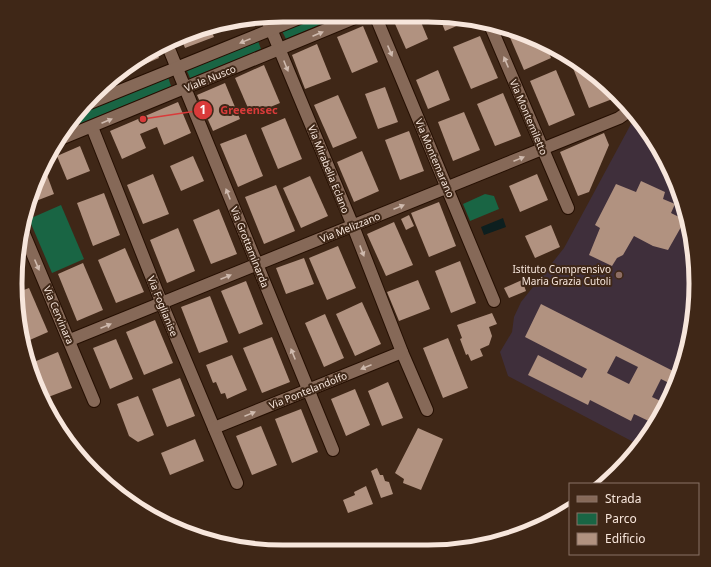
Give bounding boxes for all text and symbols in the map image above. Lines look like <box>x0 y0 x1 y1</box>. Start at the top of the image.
one-way arrow <box>312 31 323 37</box>
one-way arrow <box>239 38 251 44</box>
one-way arrow <box>387 46 393 57</box>
one-way arrow <box>503 56 509 67</box>
street label: Viale Nusco <box>182 61 238 95</box>
one-way arrow <box>284 61 290 73</box>
street label: Via Montemiletto <box>507 77 551 157</box>
callout: Greeensec <box>193 98 286 121</box>
text: 1 <box>200 101 206 118</box>
text: Greeensec <box>220 102 278 117</box>
one-way arrow <box>101 117 113 124</box>
street label: Via Montemarano <box>412 117 458 199</box>
street label: Via Mirabella Eclano <box>305 123 353 215</box>
one-way arrow <box>514 155 526 161</box>
one-way arrow <box>225 188 231 200</box>
street label: Via Grottaminarda <box>227 204 273 290</box>
one-way arrow <box>393 204 405 210</box>
street label: Via Melizzano <box>318 209 382 245</box>
one-way arrow <box>360 246 366 258</box>
one-way arrow <box>35 259 41 271</box>
place label: Istituto Comprensivo Maria Grazia Cutoli <box>512 262 611 288</box>
marker: Istituto Comprensivo Maria Grazia Cutoli <box>614 270 624 280</box>
street label: Via Foglianise <box>144 274 182 339</box>
one-way arrow <box>221 274 233 280</box>
street label: Via Cervinara <box>40 284 78 346</box>
one-way arrow <box>100 323 111 329</box>
one-way arrow <box>290 348 296 359</box>
one-way arrow <box>359 364 371 370</box>
street label: Via Pontelandolfo <box>267 368 349 412</box>
one-way arrow <box>244 410 256 416</box>
legend <box>569 483 699 555</box>
text: Strada <box>605 490 641 507</box>
text: Parco <box>605 510 637 527</box>
text: Edificio <box>605 530 646 547</box>

